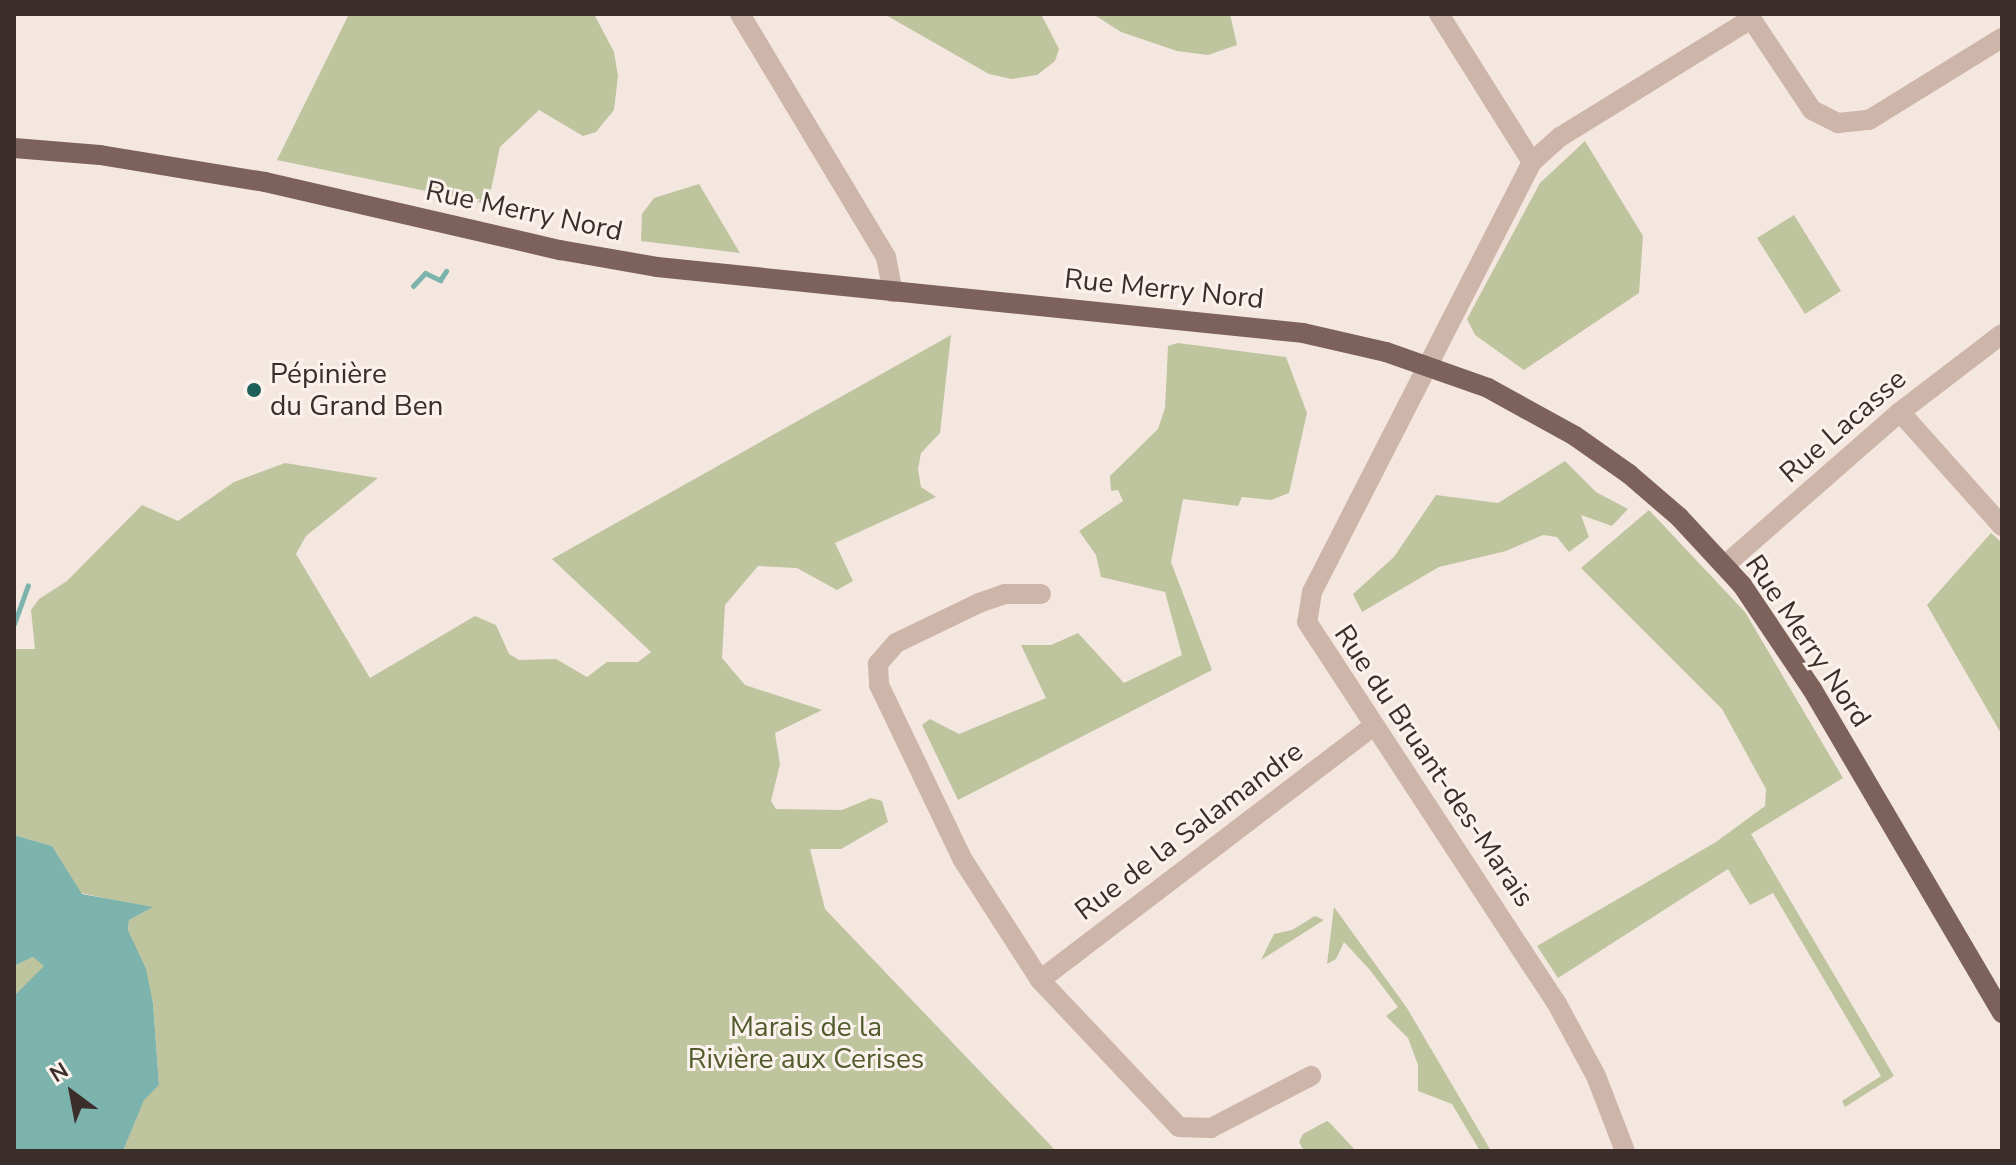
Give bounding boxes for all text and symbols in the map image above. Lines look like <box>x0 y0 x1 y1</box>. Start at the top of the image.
street label: Rue Merry Nord <box>423 174 625 248</box>
street label: Rue Merry Nord <box>1063 262 1265 316</box>
place label: Pépinière du Grand Ben <box>270 357 443 423</box>
street label: Rue Lacasse <box>1773 362 1913 490</box>
marker: Pépinière du Grand Ben <box>245 381 263 399</box>
street label: Rue Merry Nord <box>1738 549 1878 733</box>
street label: Rue du Bruant-des-Marais <box>1327 619 1541 913</box>
street label: Rue de la Salamandre <box>1069 734 1309 928</box>
park label: Marais de la Rivière aux Cerises <box>688 1010 924 1076</box>
north arrow <box>32 1053 112 1133</box>
text: N <box>44 1056 74 1090</box>

